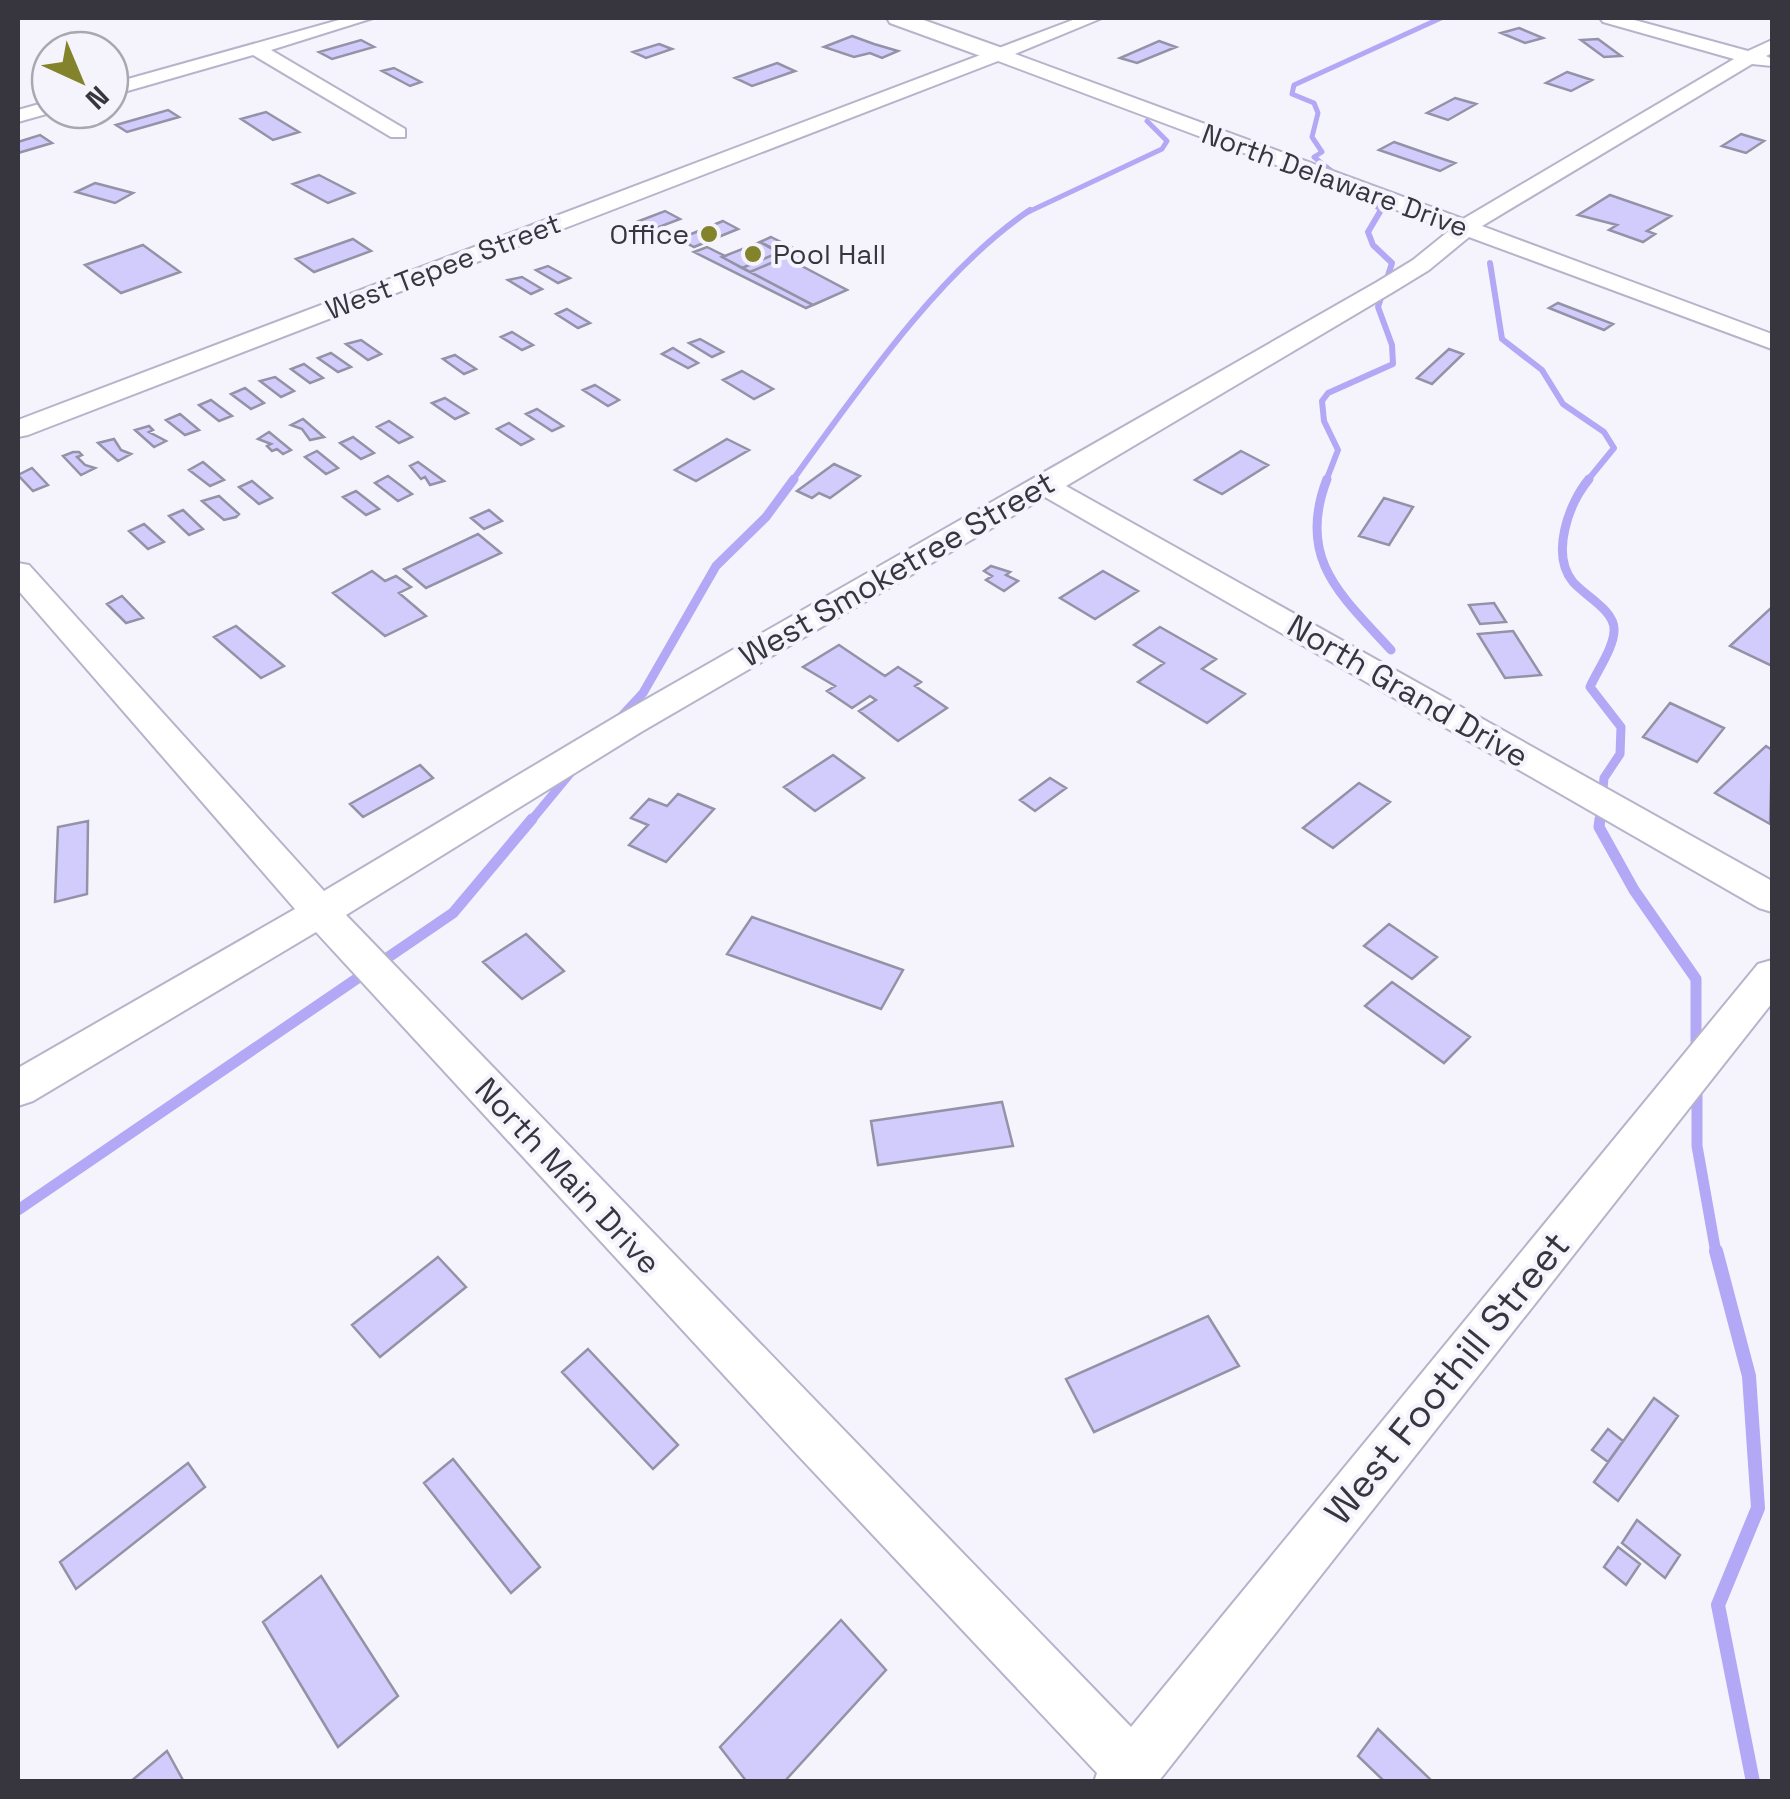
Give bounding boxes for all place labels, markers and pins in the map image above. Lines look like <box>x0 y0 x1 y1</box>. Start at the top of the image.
place label: Office <box>609 216 689 252</box>
marker: Office <box>698 223 720 245</box>
place label: Pool Hall <box>773 236 886 272</box>
marker: Pool Hall <box>742 243 764 265</box>

